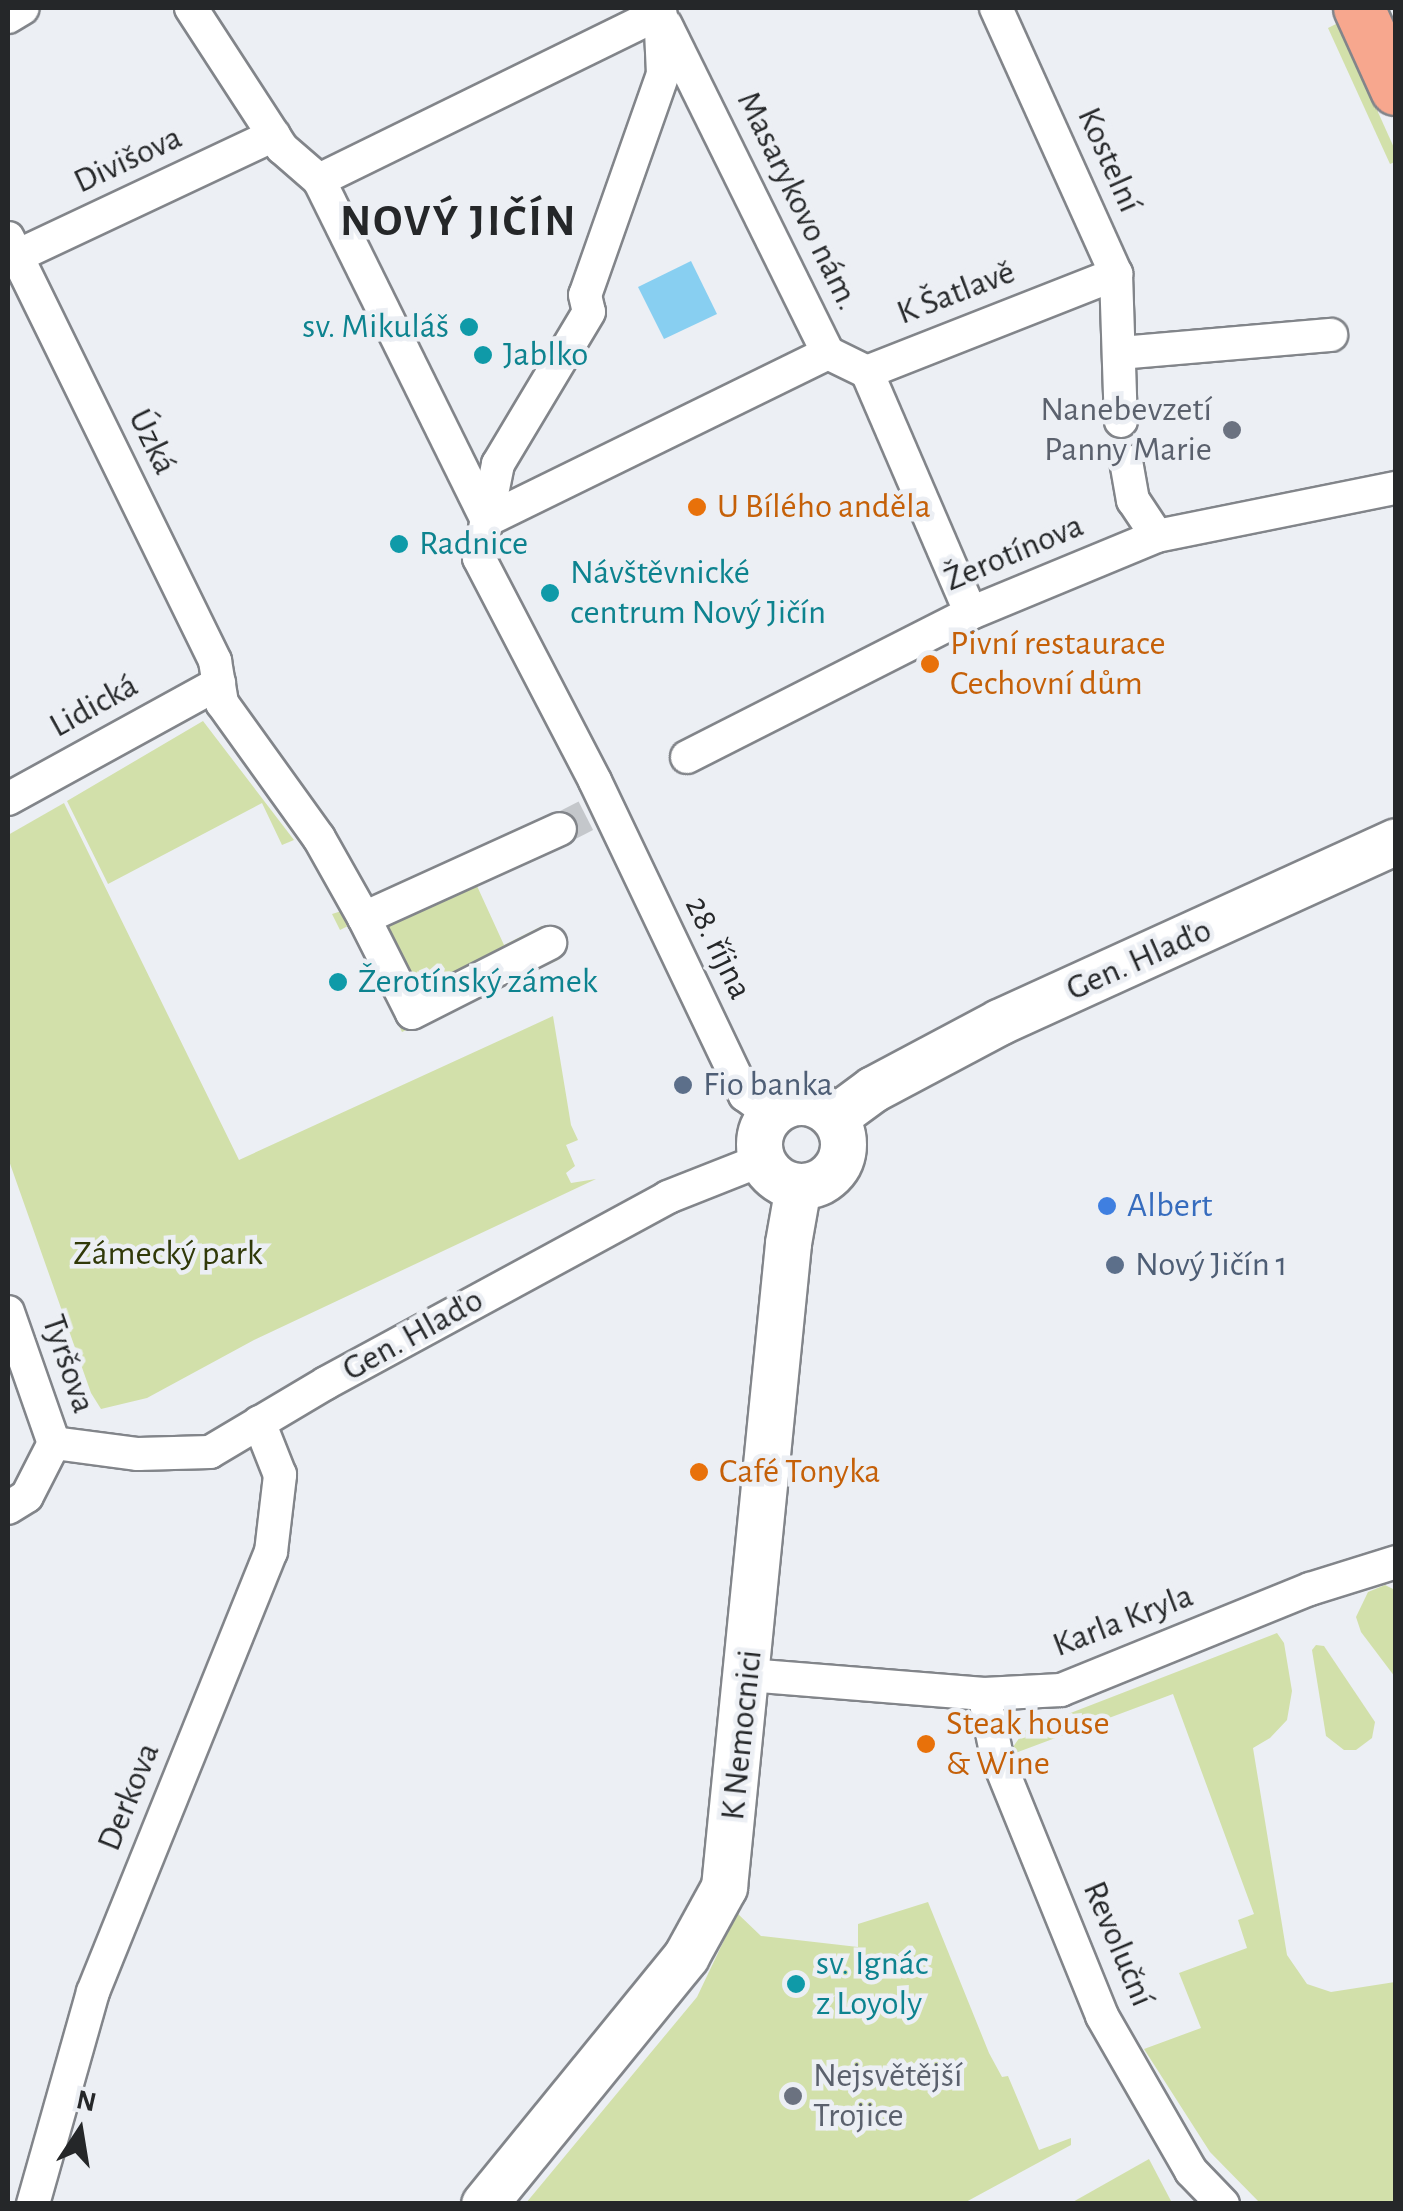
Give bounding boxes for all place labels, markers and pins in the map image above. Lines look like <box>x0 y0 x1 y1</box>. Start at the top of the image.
place label: sv. Mikuláš <box>302 306 449 348</box>
marker: sv. Mikuláš <box>458 316 480 338</box>
place label: Jablko <box>503 334 589 376</box>
marker: Jablko <box>472 344 494 366</box>
place label: Nanebevzetí Panny Marie <box>1040 389 1212 471</box>
marker: Nanebevzetí Panny Marie <box>1221 419 1243 441</box>
place label: U Bílého anděla <box>717 486 931 528</box>
marker: U Bílého anděla <box>686 496 708 518</box>
place label: Radnice <box>419 523 528 565</box>
marker: Radnice <box>388 533 410 555</box>
place label: Návštěvnické centrum Nový Jičín <box>570 552 826 634</box>
marker: Návštěvnické centrum Nový Jičín <box>539 582 561 604</box>
place label: Pivní restaurace Cechovní dům <box>950 623 1166 705</box>
marker: Pivní restaurace Cechovní dům <box>919 653 941 675</box>
place label: Žerotínský zámek <box>358 961 598 1003</box>
marker: Žerotínský zámek <box>327 971 349 993</box>
place label: Fio banka <box>703 1064 833 1106</box>
marker: Fio banka <box>672 1074 694 1096</box>
place label: Albert <box>1127 1185 1212 1227</box>
marker: Albert <box>1096 1195 1118 1217</box>
place label: Nový Jičín 1 <box>1135 1244 1288 1286</box>
marker: Nový Jičín 1 <box>1104 1254 1126 1276</box>
place label: Café Tonyka <box>719 1451 880 1493</box>
marker: Café Tonyka <box>688 1461 710 1483</box>
place label: Steak house & Wine <box>946 1703 1110 1785</box>
marker: Steak house & Wine <box>915 1733 937 1755</box>
place label: sv. Ignác z Loyoly <box>816 1943 928 2025</box>
marker: sv. Ignác z Loyoly <box>785 1973 807 1995</box>
place label: Nejsvětější Trojice <box>813 2055 963 2137</box>
marker: Nejsvětější Trojice <box>782 2085 804 2107</box>

